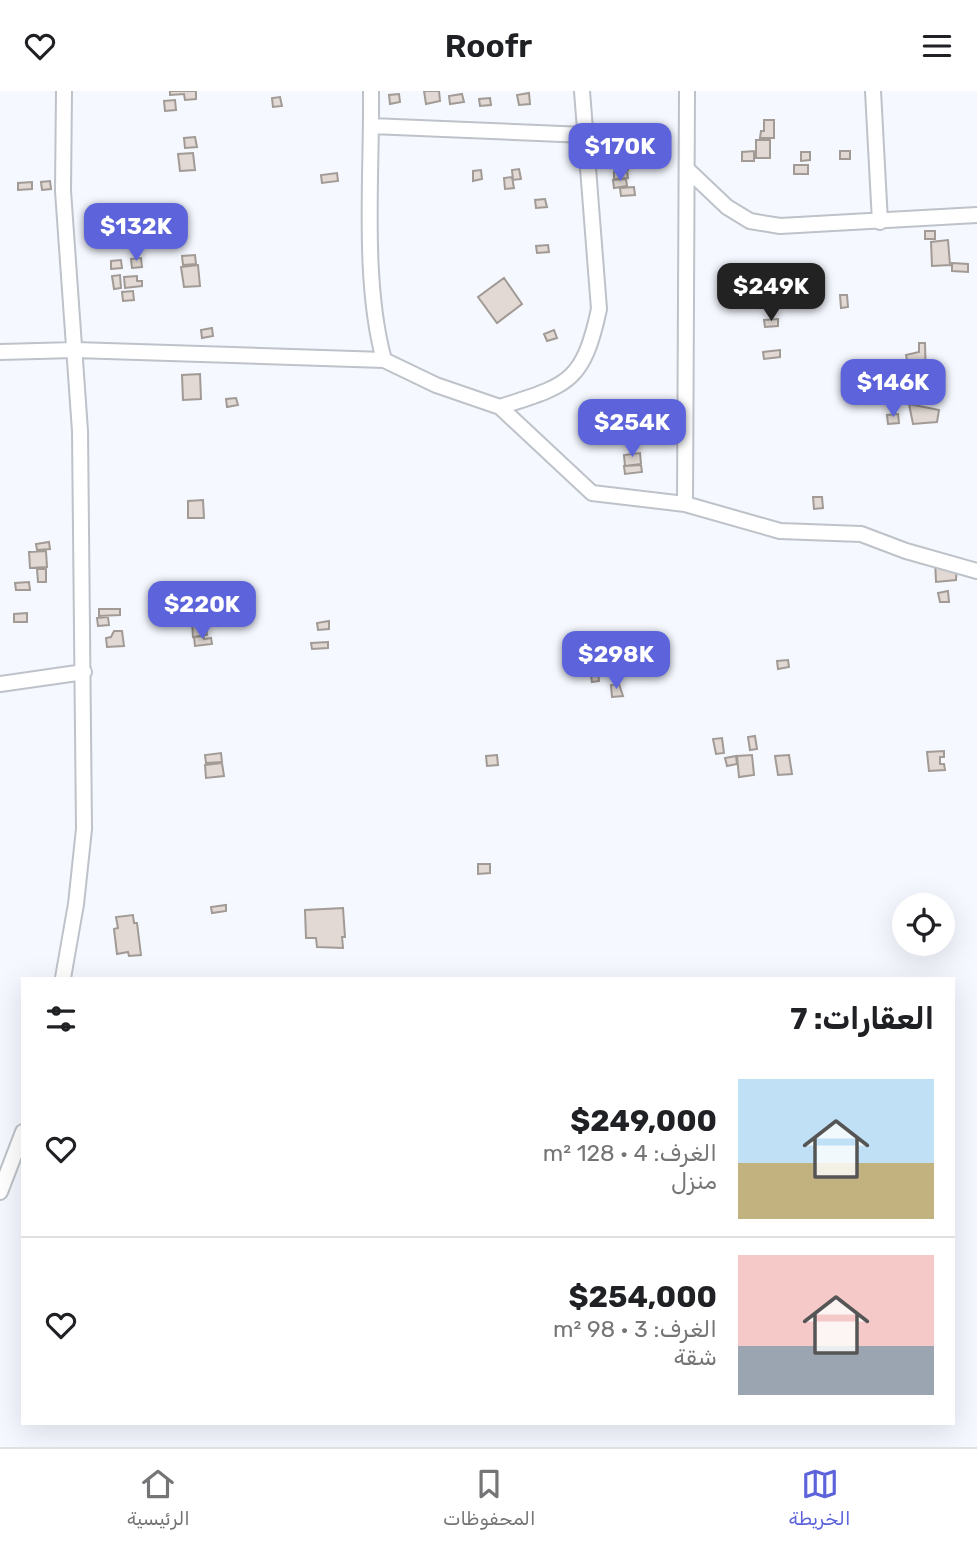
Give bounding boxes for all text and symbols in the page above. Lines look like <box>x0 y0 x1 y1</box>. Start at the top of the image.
icon: heart <box>21 27 59 65</box>
text: Roofr <box>445 27 532 65</box>
icon: menu <box>918 27 956 65</box>
pin: $170K <box>571 123 669 183</box>
text: $170K <box>585 132 655 160</box>
pin: $132K <box>87 204 185 263</box>
text: $132K <box>100 212 172 240</box>
pin: $249K <box>722 264 820 323</box>
text: $249K <box>733 272 809 300</box>
pin: $146K <box>844 359 942 419</box>
text: $146K <box>857 368 929 396</box>
pin: $254K <box>583 399 681 459</box>
text: $254K <box>594 408 670 436</box>
pin: $220K <box>153 581 251 641</box>
text: $220K <box>164 590 240 618</box>
pin: $298K <box>567 631 665 691</box>
text: $298K <box>578 640 654 668</box>
map controls <box>892 893 955 956</box>
button: locate <box>892 893 955 956</box>
icon: filters <box>42 1000 80 1038</box>
text: العقارات: 7 <box>790 1001 934 1037</box>
text: $249,000 <box>570 1103 717 1139</box>
icon: home <box>794 1107 878 1191</box>
icon: heart <box>42 1130 80 1168</box>
text: الغرف: 4 · 128 m² <box>543 1139 717 1167</box>
text: منزل <box>671 1167 717 1195</box>
text: $254,000 <box>568 1279 717 1315</box>
icon: home <box>794 1283 878 1367</box>
icon: heart <box>42 1306 80 1344</box>
text: الغرف: 3 · 98 m² <box>553 1315 717 1343</box>
text: شقة <box>673 1343 717 1371</box>
tab: الرئيسية <box>127 1465 190 1530</box>
tab: المحفوظات <box>443 1465 535 1530</box>
tab: الخريطة <box>789 1465 850 1530</box>

